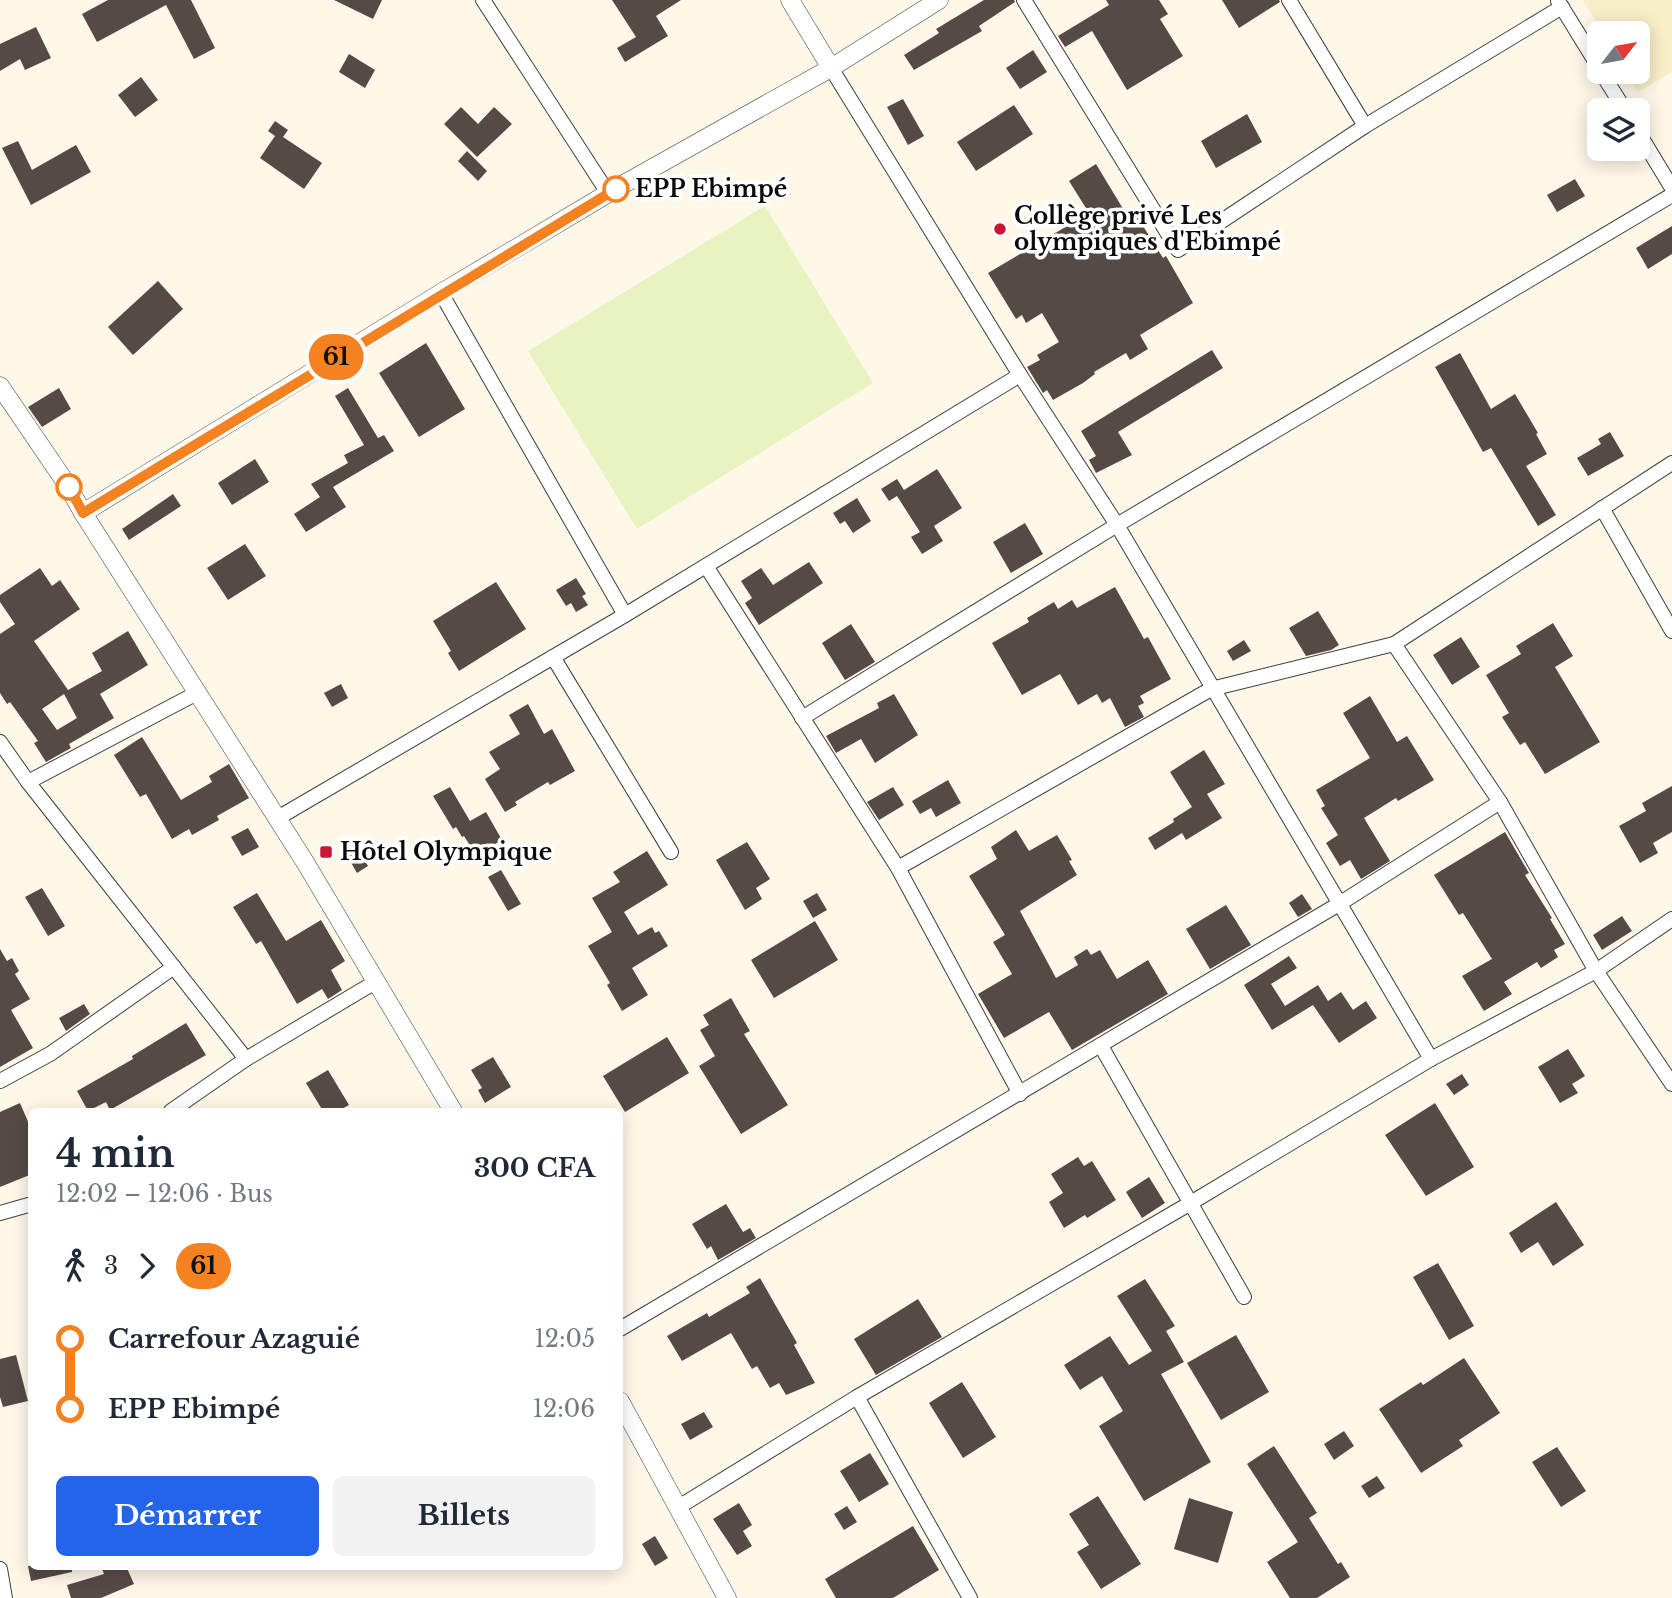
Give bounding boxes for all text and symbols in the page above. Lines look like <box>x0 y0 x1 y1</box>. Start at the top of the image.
north arrow <box>1587 21 1650 84</box>
map controls <box>1587 21 1650 161</box>
button: layers <box>1587 98 1650 161</box>
place label: EPP Ebimpé <box>635 175 787 203</box>
marker: EPP Ebimpé <box>603 176 629 202</box>
place label: Collège privé Les olympiques d'Ebimpé <box>1014 202 1281 256</box>
marker: Collège privé Les olympiques d'Ebimpé <box>992 221 1008 237</box>
line badge: 61 <box>304 334 368 380</box>
text: 61 <box>323 342 349 371</box>
unlabelled marker <box>56 474 82 500</box>
place label: Hôtel Olympique <box>340 838 552 866</box>
marker: Hôtel Olympique <box>318 844 334 860</box>
text: 4 min <box>56 1130 175 1177</box>
text: 300 CFA <box>474 1152 595 1184</box>
text: 12:02 – 12:06 · Bus <box>56 1180 273 1208</box>
icon: walk <box>56 1247 94 1285</box>
icon: forward <box>128 1247 166 1285</box>
text: 61 <box>190 1251 217 1280</box>
text: 3 <box>104 1252 118 1280</box>
text: Carrefour Azaguié <box>108 1323 360 1355</box>
text: 12:05 <box>535 1325 595 1353</box>
text: EPP Ebimpé <box>108 1393 280 1425</box>
text: 12:06 <box>533 1395 595 1423</box>
button: Démarrer <box>56 1476 319 1556</box>
button: Billets <box>333 1476 595 1556</box>

